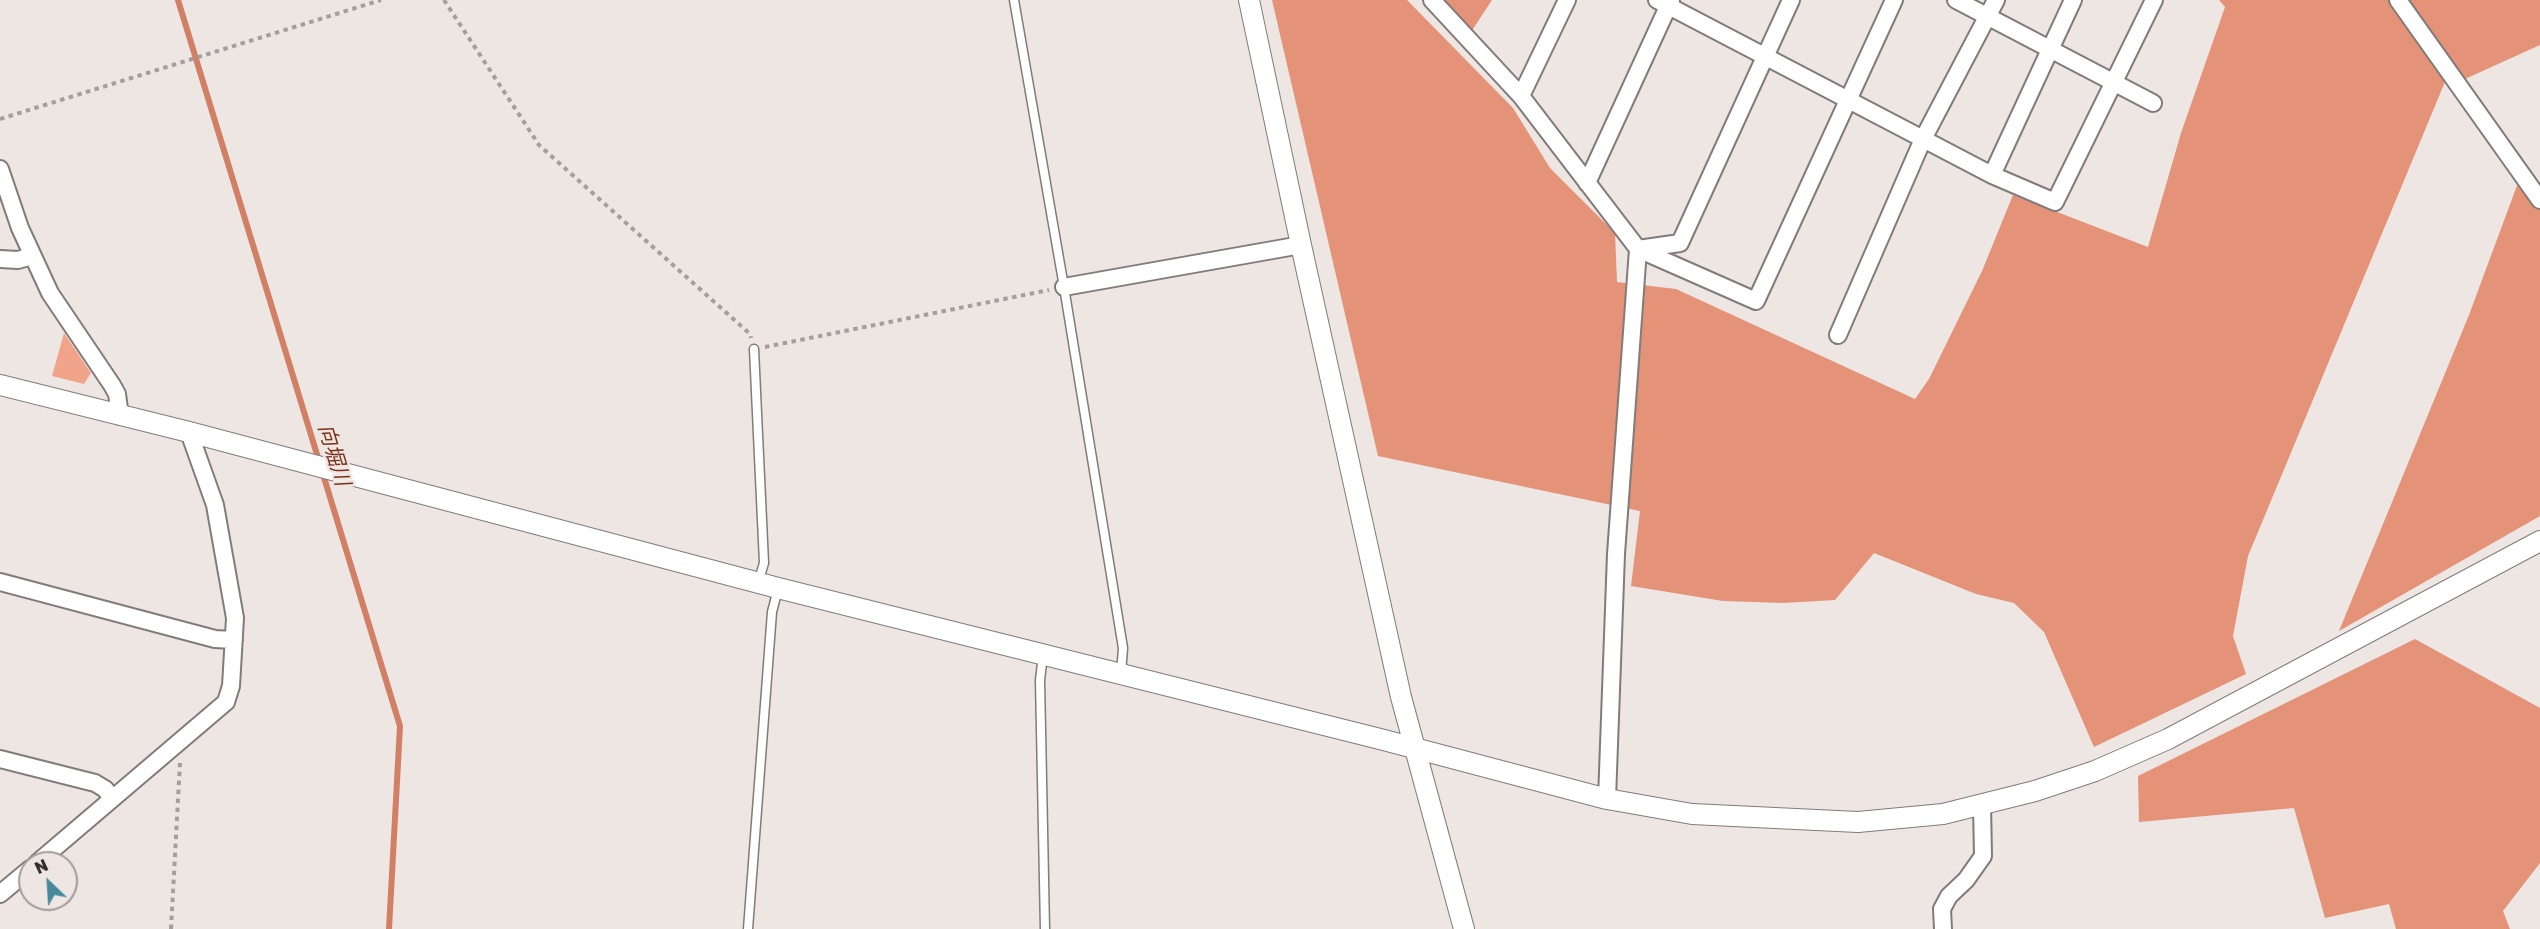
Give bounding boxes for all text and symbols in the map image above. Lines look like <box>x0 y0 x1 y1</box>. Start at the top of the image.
water label: 向堀川 <box>313 421 355 489</box>
north arrow <box>18 851 78 911</box>
text: N <box>31 855 51 878</box>

